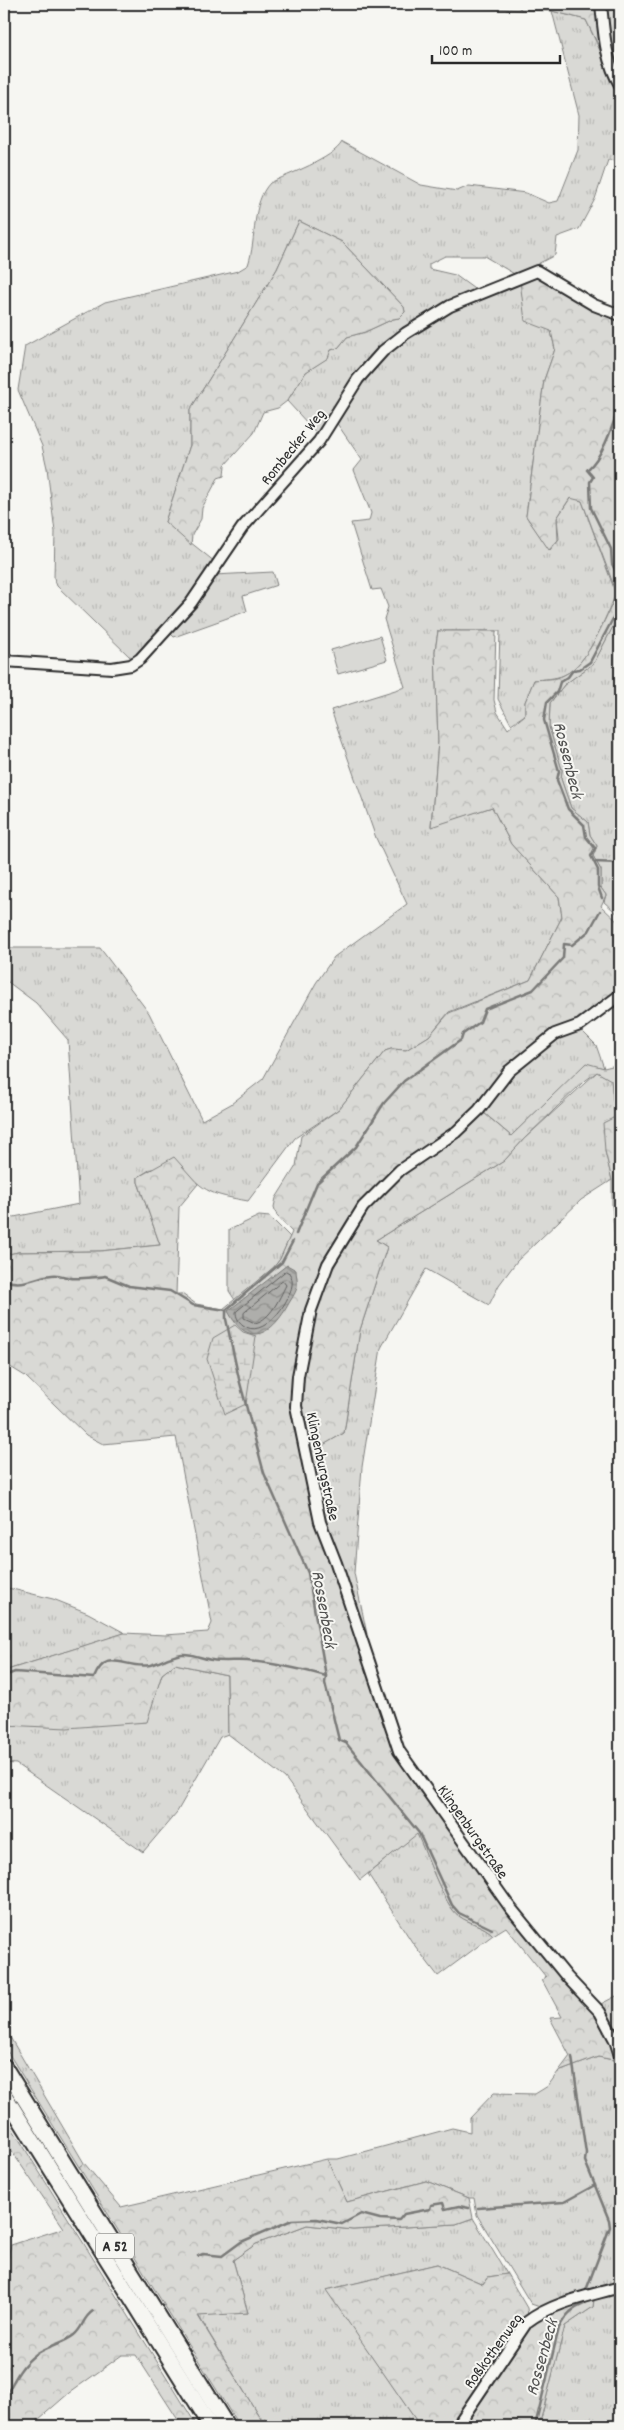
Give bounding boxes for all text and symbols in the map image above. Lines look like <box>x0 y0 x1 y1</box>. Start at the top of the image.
scale bar <box>432 32 559 64</box>
text: 100 m <box>439 41 472 63</box>
street label: Rombecker Weg <box>256 404 332 491</box>
water label: Rossenbeck <box>545 719 589 803</box>
street label: Klingenburgstraße <box>299 1410 344 1523</box>
water label: Rossenbeck <box>303 1569 342 1652</box>
street label: Klingenburgstraße <box>431 1781 513 1884</box>
road number: A 52 <box>96 2234 134 2258</box>
street label: Roßkothenweg <box>459 2309 529 2394</box>
water label: Rossenbeck <box>521 2315 567 2399</box>

